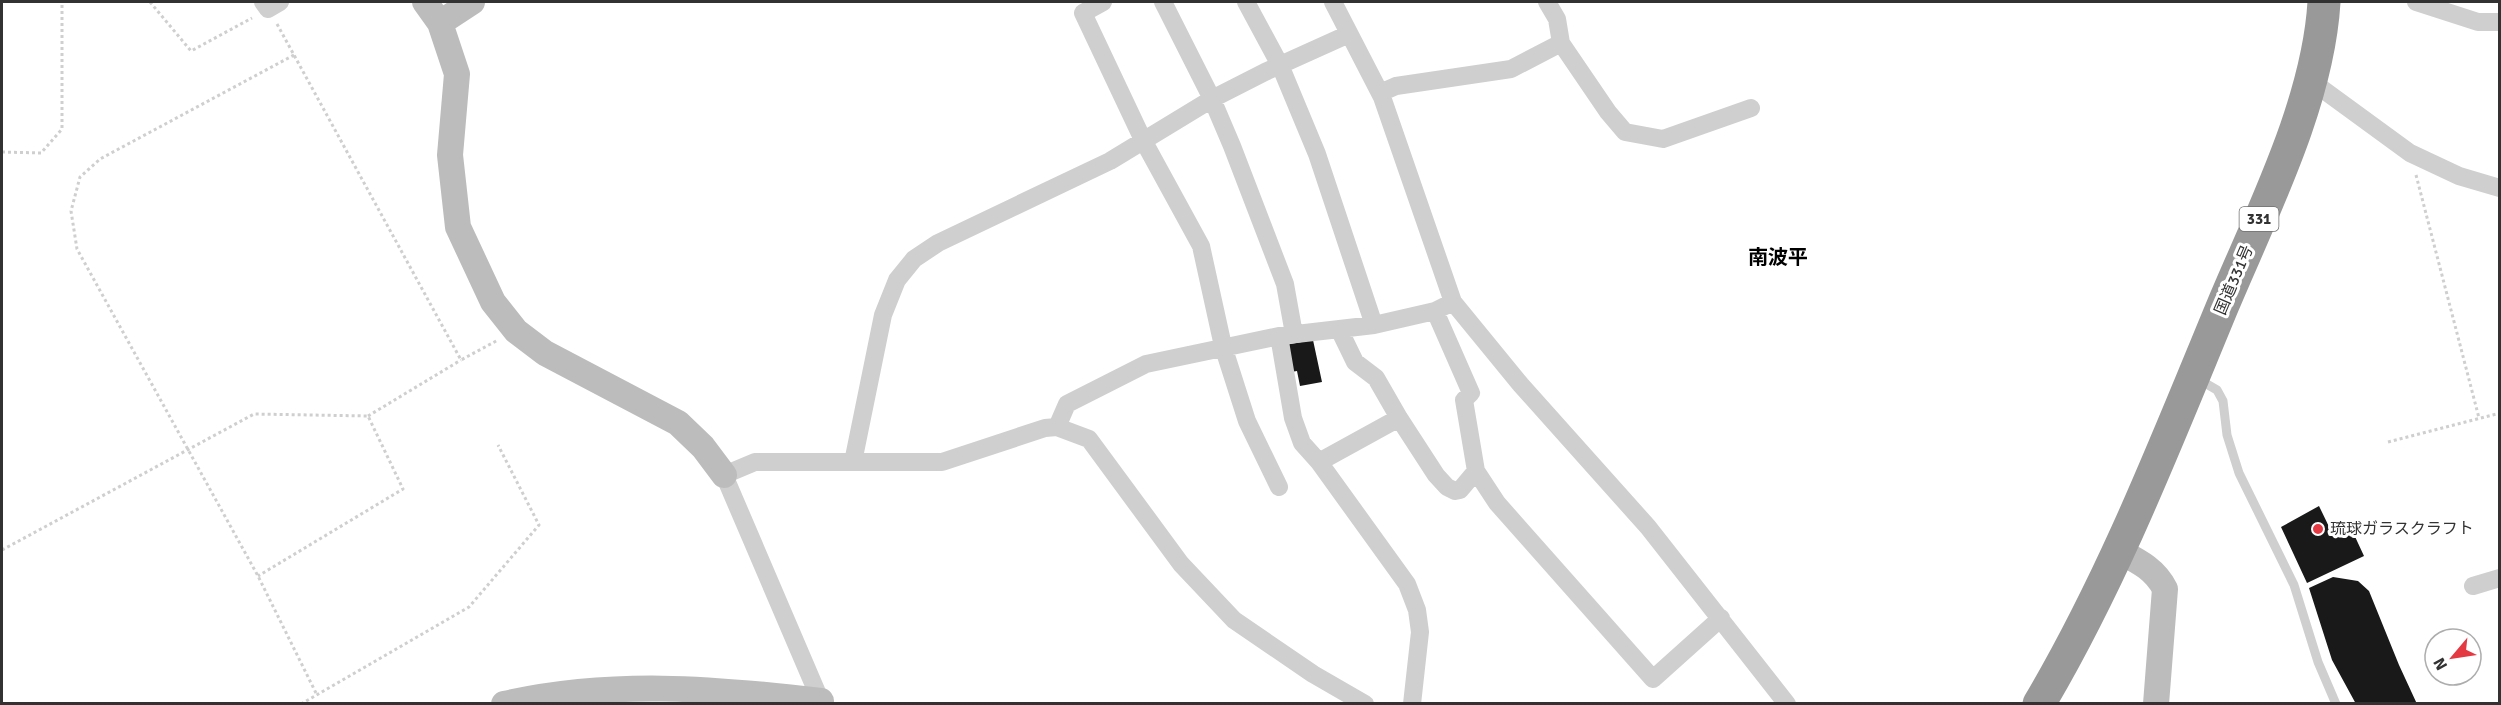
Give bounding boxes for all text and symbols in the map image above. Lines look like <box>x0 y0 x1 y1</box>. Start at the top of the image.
road number: 331 <box>2240 207 2278 231</box>
street label: 国道331号 <box>2210 242 2258 318</box>
district label: 南波平 <box>1748 245 1808 270</box>
place label: 琉球ガラスクラフト <box>2330 519 2474 539</box>
marker: 琉球ガラスクラフト <box>2311 522 2325 536</box>
north arrow <box>2423 627 2483 687</box>
text: N <box>2429 654 2452 674</box>

